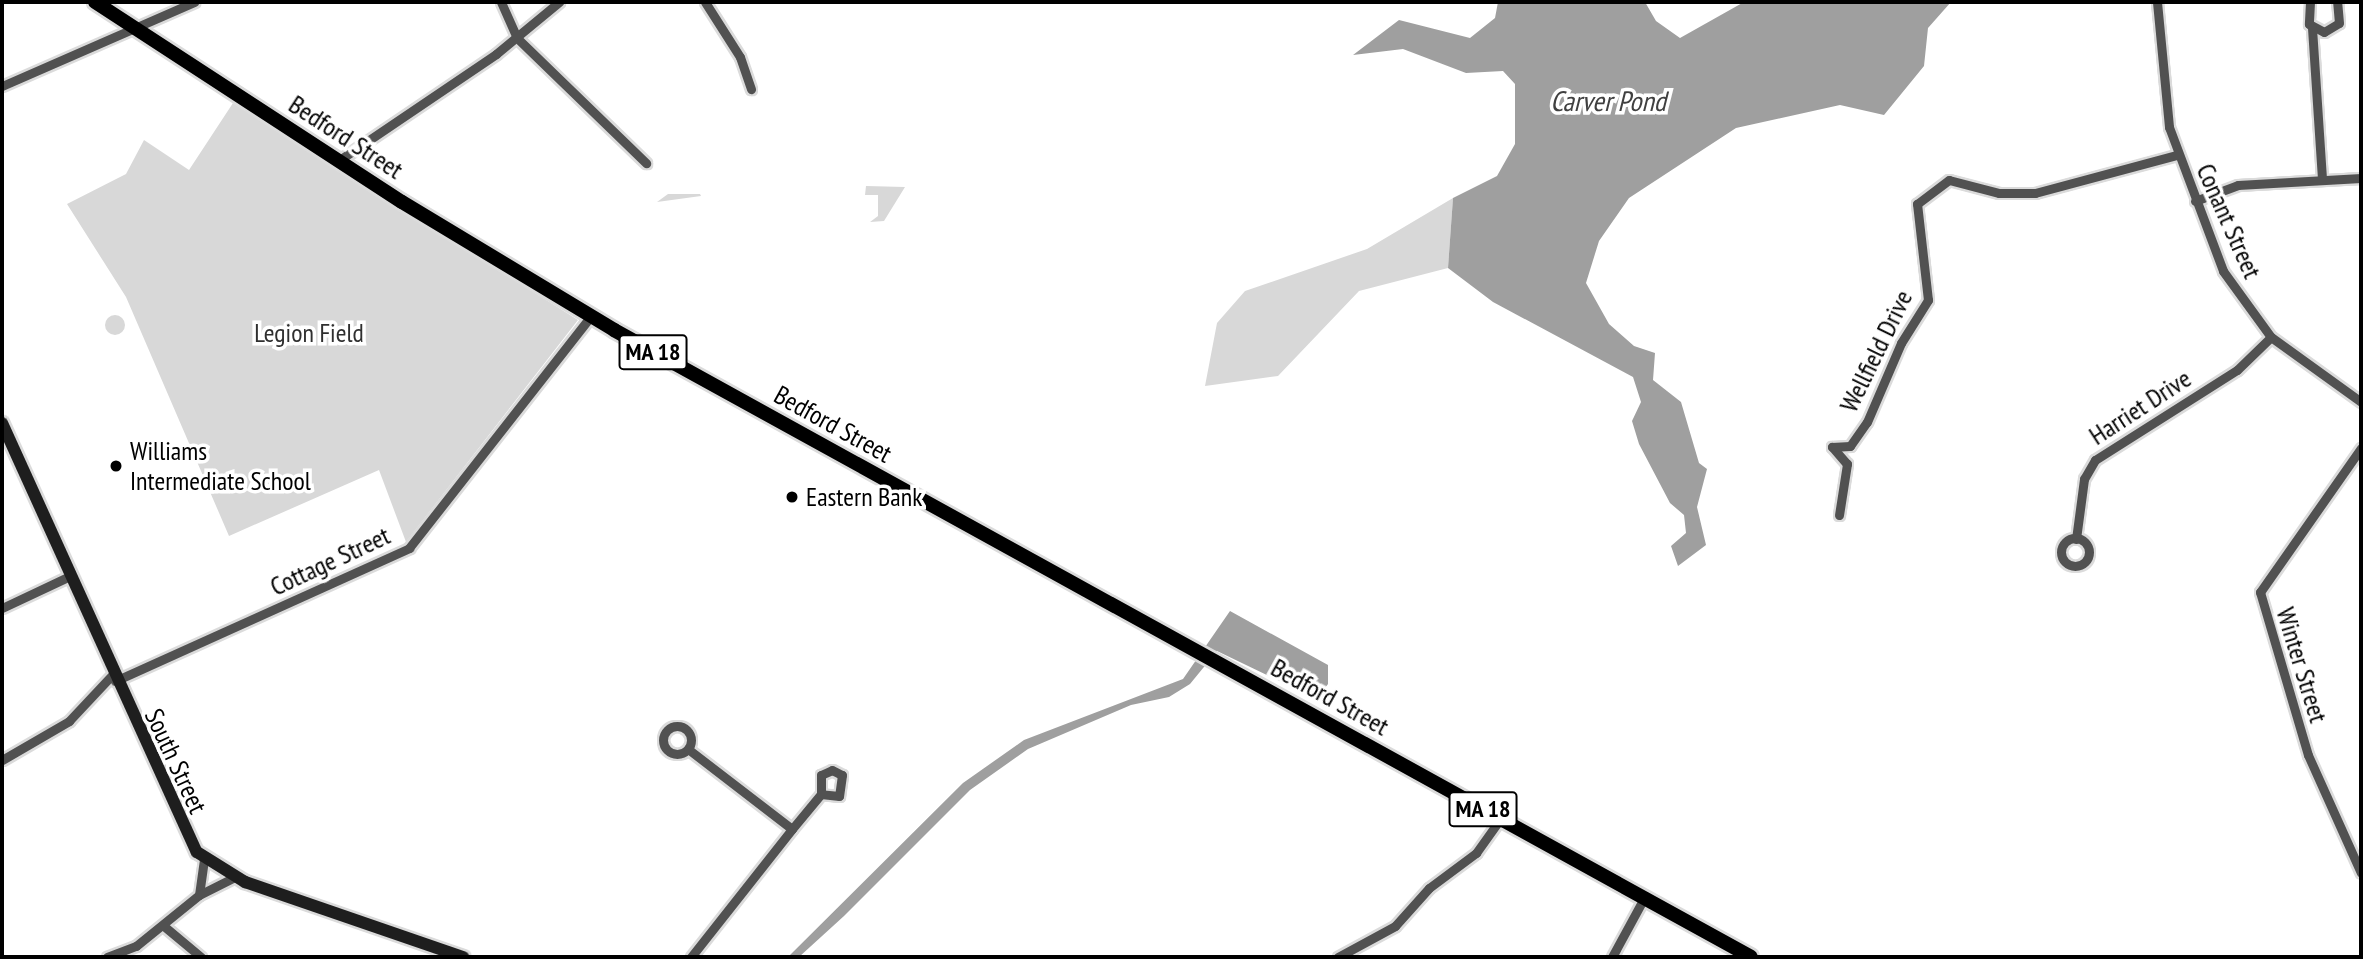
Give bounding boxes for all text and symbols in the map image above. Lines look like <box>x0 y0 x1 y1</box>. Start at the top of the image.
water label: Carver Pond <box>1550 84 1666 118</box>
street label: Bedford Street <box>283 89 409 185</box>
street label: Conant Street <box>2190 159 2268 283</box>
street label: Wellfield Drive <box>1833 285 1919 417</box>
park label: Legion Field <box>254 317 364 349</box>
road number: MA 18 <box>618 332 688 372</box>
street label: Harriet Drive <box>2083 363 2197 451</box>
street label: Bedford Street <box>769 379 897 469</box>
place label: Williams Intermediate School <box>130 435 311 496</box>
marker: Williams Intermediate School <box>108 458 124 474</box>
place label: Eastern Bank <box>806 481 922 513</box>
marker: Eastern Bank <box>784 489 800 505</box>
street label: Cottage Street <box>265 520 395 602</box>
street label: Winter Street <box>2270 604 2334 726</box>
street label: Bedford Street <box>1266 652 1394 742</box>
street label: South Street <box>138 704 214 818</box>
road number: MA 18 <box>1448 788 1518 830</box>

